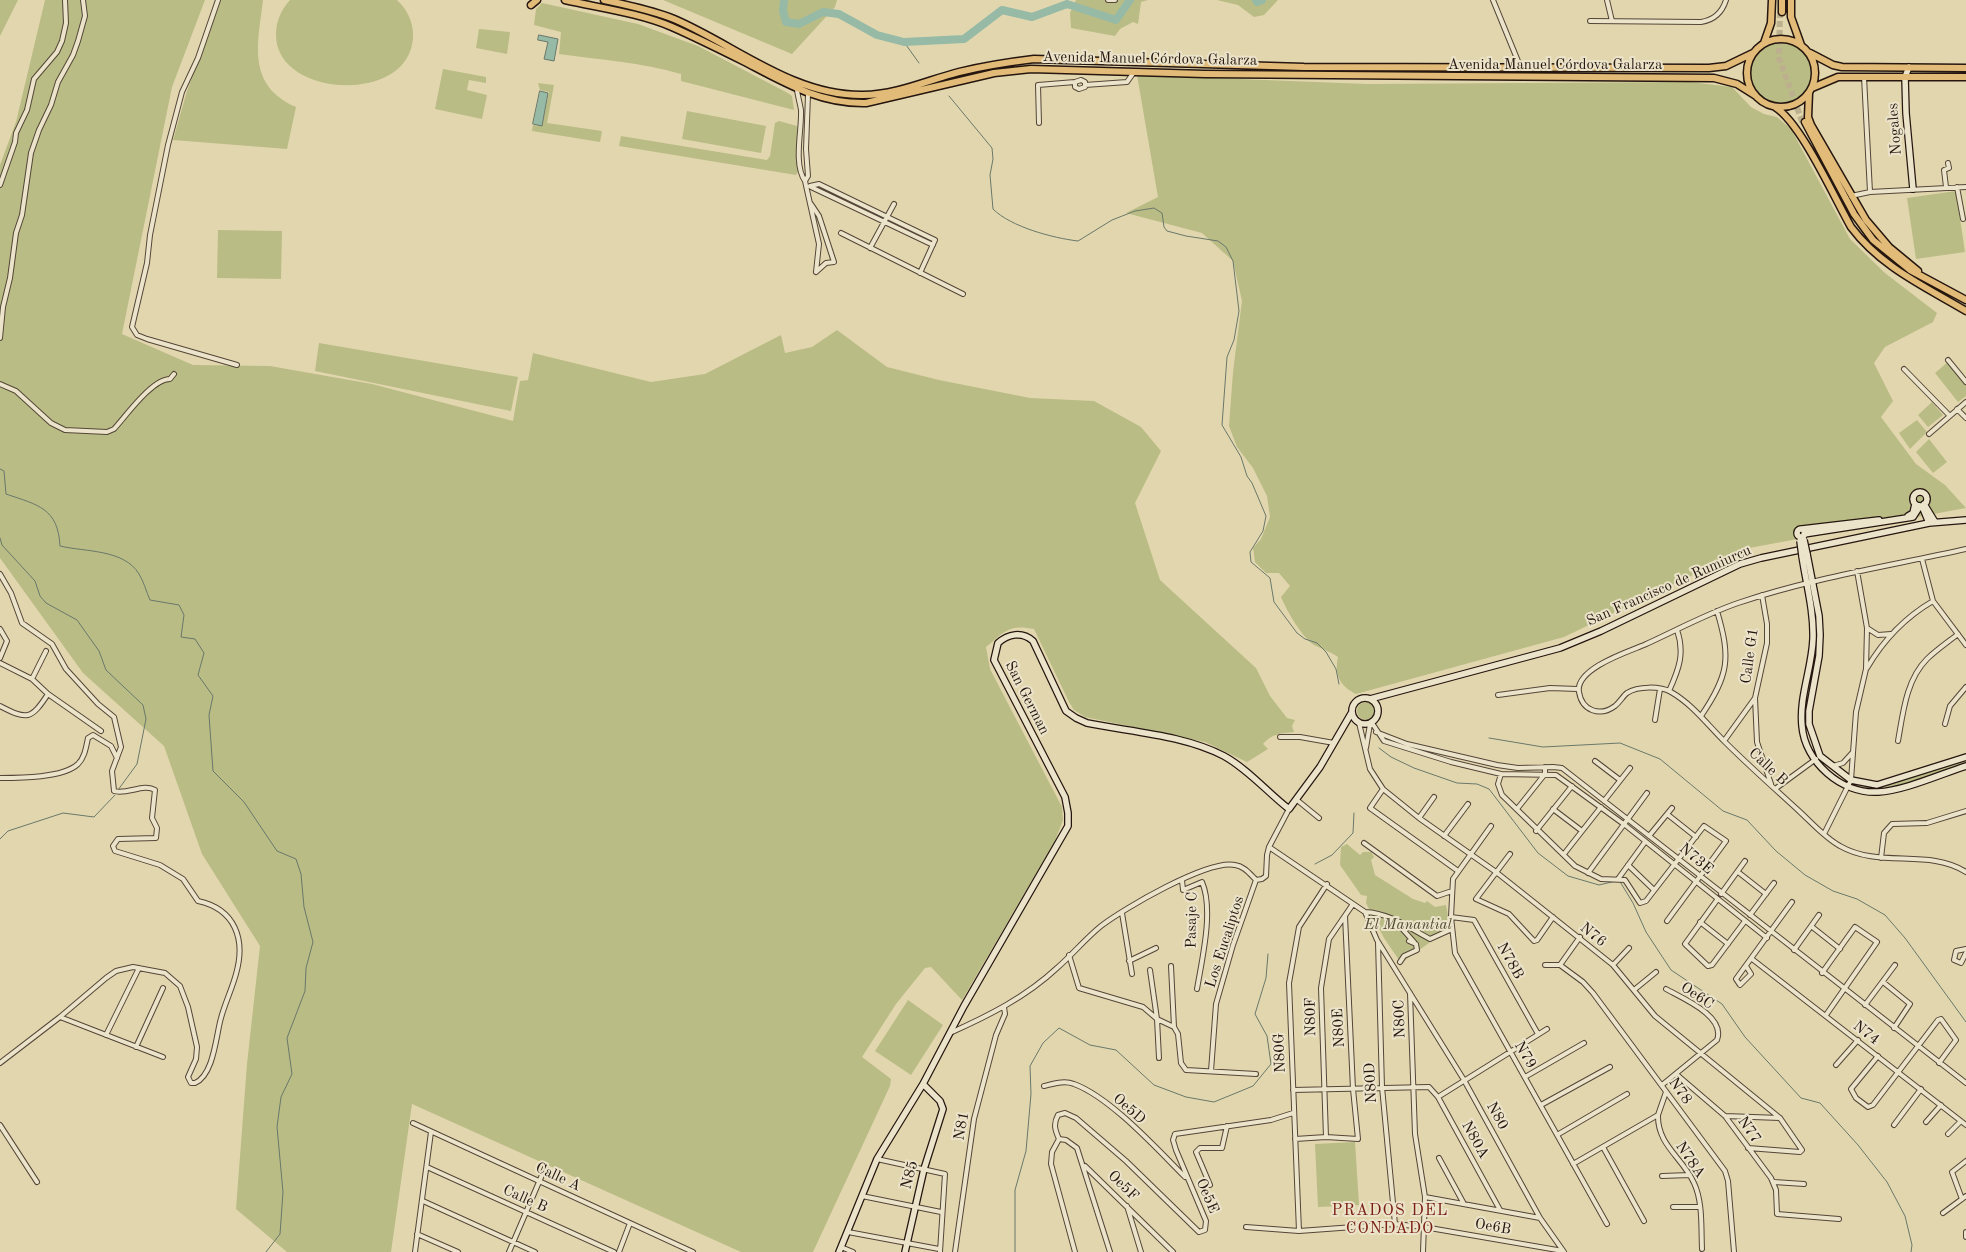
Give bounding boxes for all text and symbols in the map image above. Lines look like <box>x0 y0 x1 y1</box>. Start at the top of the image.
street label: Avenida Manuel Córdova Galarza <box>1043 48 1257 70</box>
street label: Avenida Manuel Córdova Galarza <box>1448 56 1662 74</box>
street label: Nogales <box>1884 102 1906 156</box>
street label: San Francisco de Rumiurcu <box>1584 541 1754 631</box>
street label: Calle G1 <box>1737 627 1763 685</box>
street label: San German <box>1001 658 1053 738</box>
street label: Calle B <box>1745 744 1791 790</box>
street label: N73E <box>1675 839 1717 879</box>
street label: Pasaje C <box>1183 891 1201 949</box>
street label: Los Eucaliptos <box>1202 894 1248 990</box>
park label: El Manantial <box>1364 916 1452 934</box>
street label: N76 <box>1576 919 1610 951</box>
street label: N78B <box>1493 939 1527 983</box>
street label: Oe6C <box>1677 978 1717 1014</box>
street label: N80F <box>1302 997 1320 1037</box>
street label: N80C <box>1390 999 1410 1039</box>
street label: N80E <box>1329 1008 1349 1048</box>
street label: N74 <box>1849 1017 1883 1049</box>
street label: N80G <box>1270 1033 1290 1073</box>
street label: N79 <box>1510 1038 1540 1072</box>
street label: N80D <box>1361 1062 1381 1104</box>
street label: N78 <box>1664 1074 1696 1108</box>
street label: Oe5D <box>1109 1090 1149 1128</box>
street label: N80 <box>1482 1099 1512 1133</box>
street label: N81 <box>951 1110 973 1142</box>
street label: N77 <box>1733 1113 1765 1147</box>
street label: N80A <box>1457 1118 1493 1162</box>
street label: N78A <box>1671 1138 1709 1182</box>
street label: Calle A <box>532 1159 584 1195</box>
street label: N85 <box>898 1159 922 1191</box>
street label: Oe5F <box>1104 1167 1142 1205</box>
street label: Oe5E <box>1192 1176 1222 1216</box>
street label: Calle B <box>500 1181 550 1217</box>
district label: PRADOS DEL CONDADO <box>1330 1201 1450 1239</box>
street label: Oe6B <box>1473 1215 1513 1239</box>

